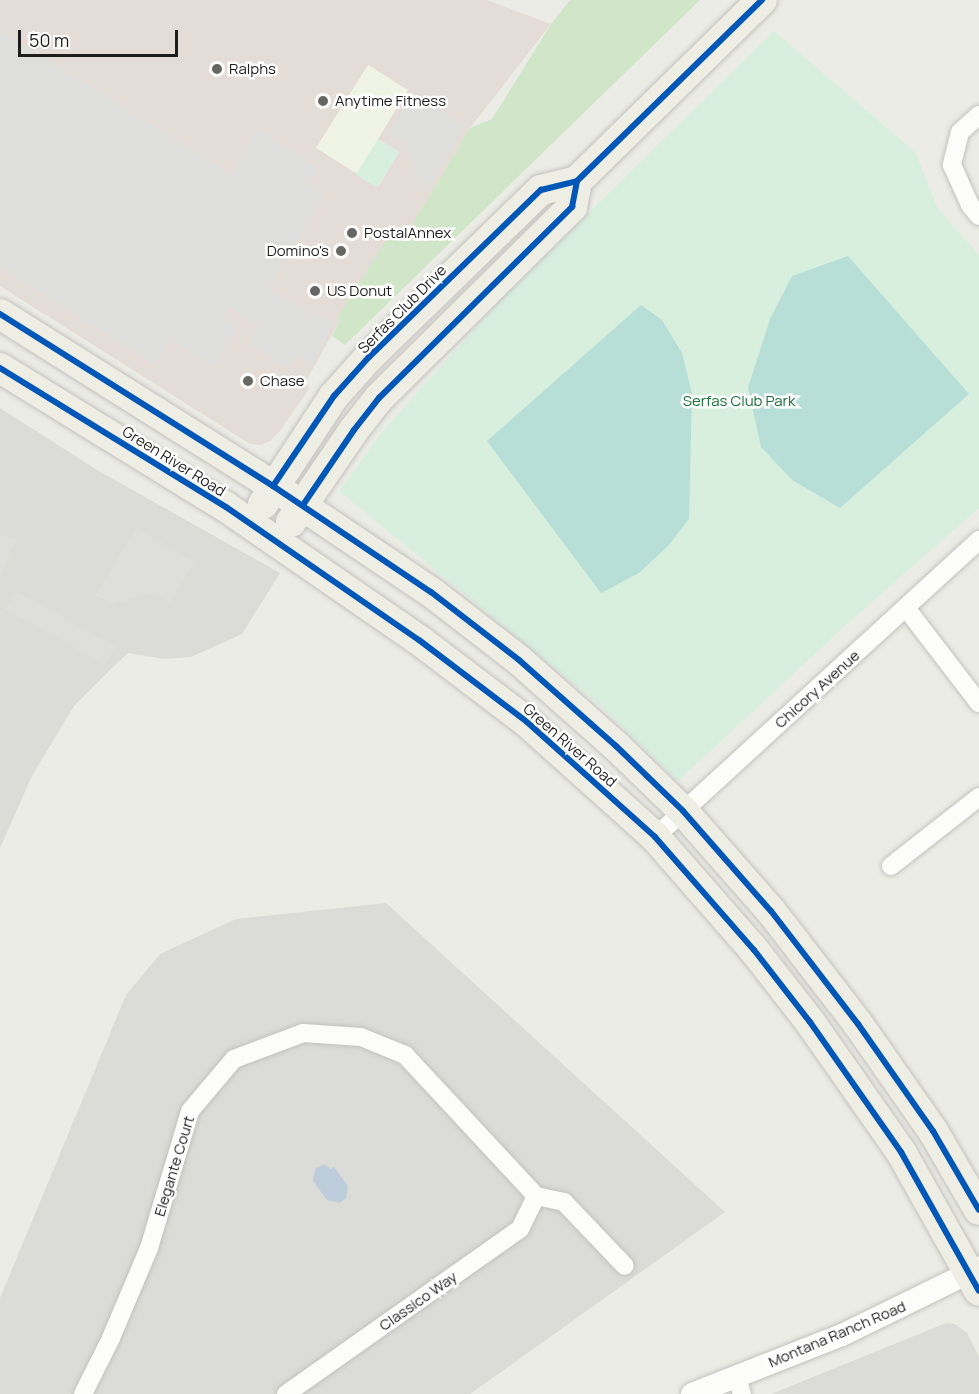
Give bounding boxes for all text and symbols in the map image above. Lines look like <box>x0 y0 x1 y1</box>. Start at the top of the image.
scale bar <box>21 18 182 56</box>
text: 50 m <box>29 28 69 52</box>
place label: Ralphs <box>229 60 276 78</box>
marker: Ralphs <box>210 62 224 76</box>
place label: Anytime Fitness <box>335 92 446 110</box>
marker: Anytime Fitness <box>316 94 330 108</box>
place label: PostalAnnex <box>364 224 451 242</box>
marker: PostalAnnex <box>345 226 359 240</box>
place label: Domino's <box>267 242 329 260</box>
marker: Domino's <box>334 244 348 258</box>
street label: Serfas Club Drive <box>354 261 450 357</box>
place label: US Donut <box>327 282 392 300</box>
marker: US Donut <box>308 284 322 298</box>
place label: Chase <box>260 372 305 390</box>
marker: Chase <box>241 374 255 388</box>
park label: Serfas Club Park <box>683 392 795 410</box>
street label: Green River Road <box>119 422 229 500</box>
street label: Chicory Avenue <box>771 646 863 732</box>
street label: Green River Road <box>520 699 620 791</box>
street label: Elegante Court <box>150 1113 198 1219</box>
street label: Classico Way <box>376 1268 460 1334</box>
street label: Montana Ranch Road <box>766 1297 908 1371</box>

